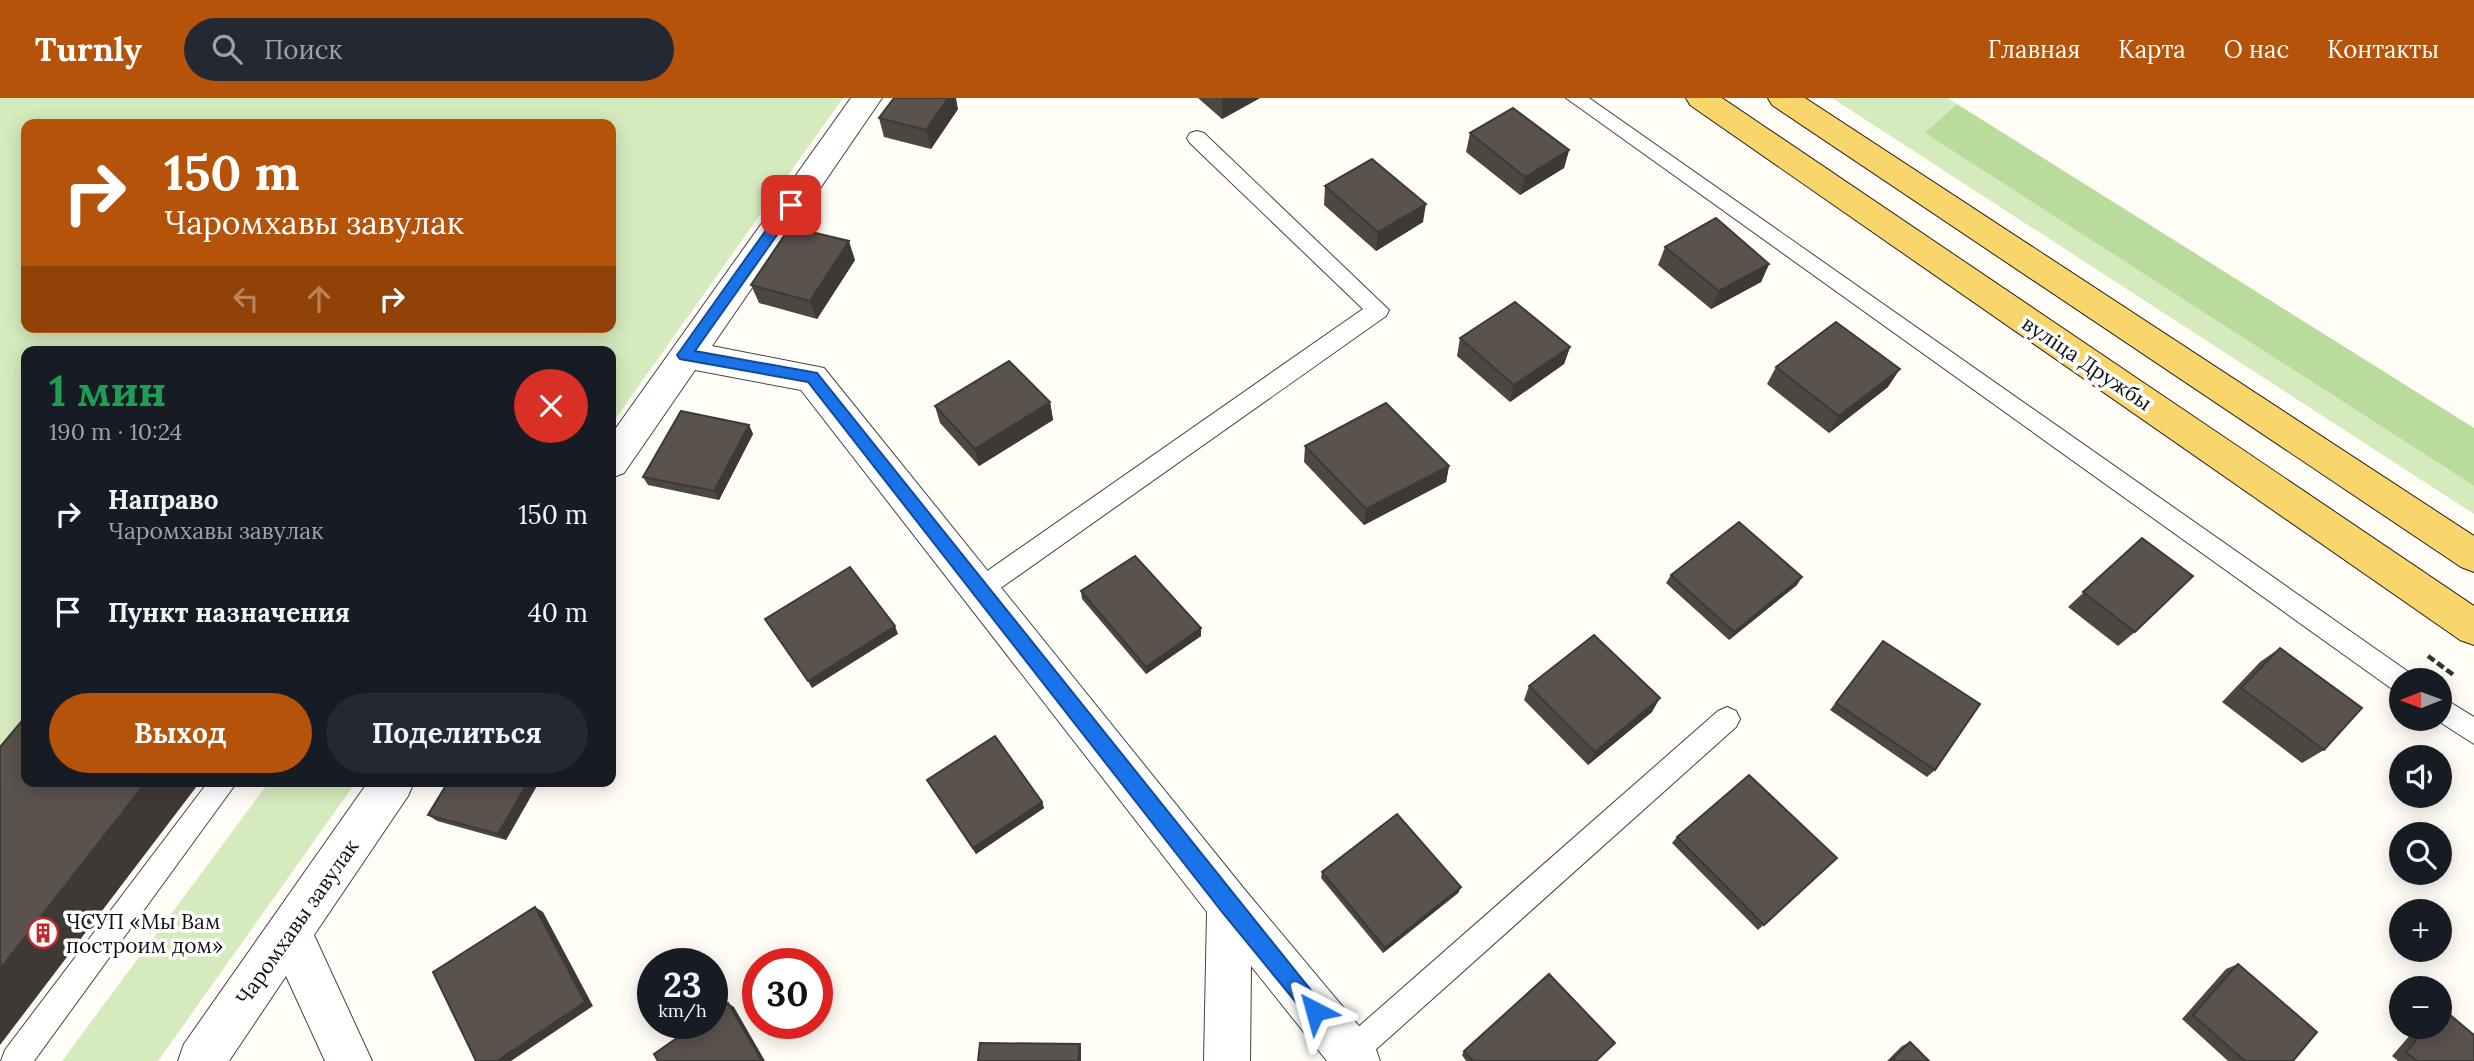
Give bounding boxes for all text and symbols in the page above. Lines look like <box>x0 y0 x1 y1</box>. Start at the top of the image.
search box <box>184 18 674 81</box>
text: Turnly <box>35 28 142 70</box>
icon: search <box>208 30 246 68</box>
text: Поиск <box>264 33 342 66</box>
text: Главная <box>1988 34 2080 65</box>
text: Карта <box>2118 34 2186 65</box>
text: О нас <box>2224 34 2289 65</box>
text: Контакты <box>2327 34 2439 65</box>
text: 150 m <box>164 141 300 203</box>
icon: right <box>49 147 140 238</box>
pin <box>761 175 821 235</box>
icon: arrive <box>772 186 810 224</box>
text: Чаромхавы завулак <box>164 202 464 243</box>
icon: left <box>227 280 265 318</box>
icon: ahead <box>300 280 338 318</box>
icon: right <box>373 280 411 318</box>
street label: вуліца Дружбы <box>2017 310 2157 416</box>
text: 1 мин <box>49 364 166 418</box>
button: close <box>514 369 588 443</box>
text: 190 m · 10:24 <box>49 417 182 446</box>
text: Направо <box>108 483 219 516</box>
icon: right <box>49 495 87 533</box>
text: 150 m <box>518 498 588 531</box>
text: Чаромхавы завулак <box>108 516 324 545</box>
icon: arrive <box>49 593 87 631</box>
text: Пункт назначения <box>108 596 350 629</box>
text: 40 m <box>528 596 588 629</box>
north arrow <box>2389 668 2452 732</box>
map controls <box>2389 668 2452 1039</box>
button: Выход <box>49 693 312 773</box>
button: Поделиться <box>326 693 588 773</box>
button: sound <box>2389 745 2452 808</box>
button: search <box>2389 822 2452 885</box>
street label: Чаромхавы завулак <box>230 833 365 1010</box>
button: + <box>2389 899 2452 962</box>
place label: ЧСУП «Мы Вам построим дом» <box>66 908 223 959</box>
building icon: ЧСУП «Мы Вам построим дом» <box>26 916 60 950</box>
speed limit sign: 30 <box>742 948 833 1039</box>
text: 23 <box>663 962 702 1007</box>
position arrow <box>1278 974 1352 1048</box>
button: − <box>2389 976 2452 1039</box>
text: km/h <box>658 999 707 1022</box>

